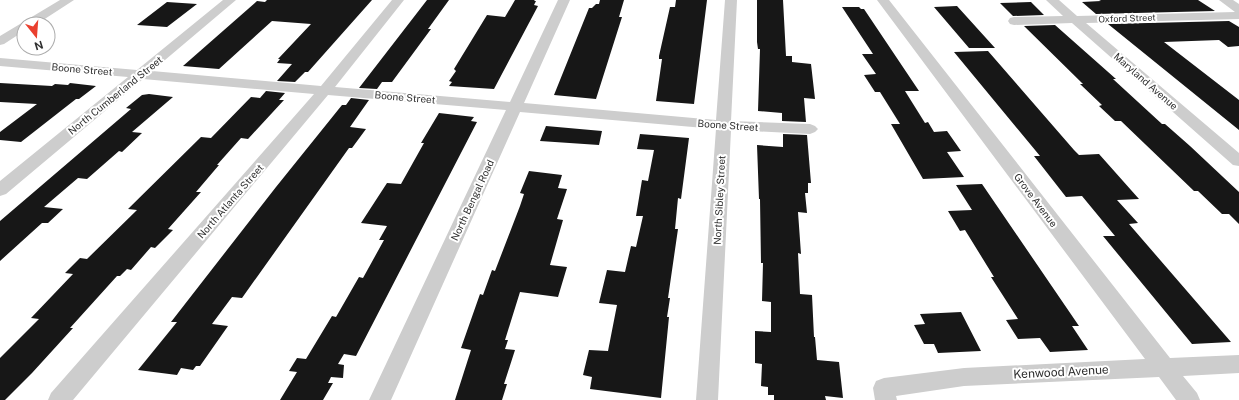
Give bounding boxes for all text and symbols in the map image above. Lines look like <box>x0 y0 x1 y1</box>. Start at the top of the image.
street label: Oxford Street <box>1098 11 1156 24</box>
north arrow <box>16 16 56 56</box>
text: N <box>33 39 45 53</box>
street label: Maryland Avenue <box>1112 50 1181 112</box>
street label: North Cumberland Street <box>65 53 165 137</box>
street label: Boone Street <box>51 60 113 78</box>
street label: Boone Street <box>374 88 436 106</box>
street label: Boone Street <box>697 117 759 133</box>
street label: North Sibley Street <box>711 155 727 245</box>
street label: North Bengal Road <box>448 158 496 242</box>
street label: North Atlanta Street <box>194 161 266 241</box>
street label: Grove Avenue <box>1012 171 1060 229</box>
street label: Kenwood Avenue <box>1013 363 1109 381</box>

